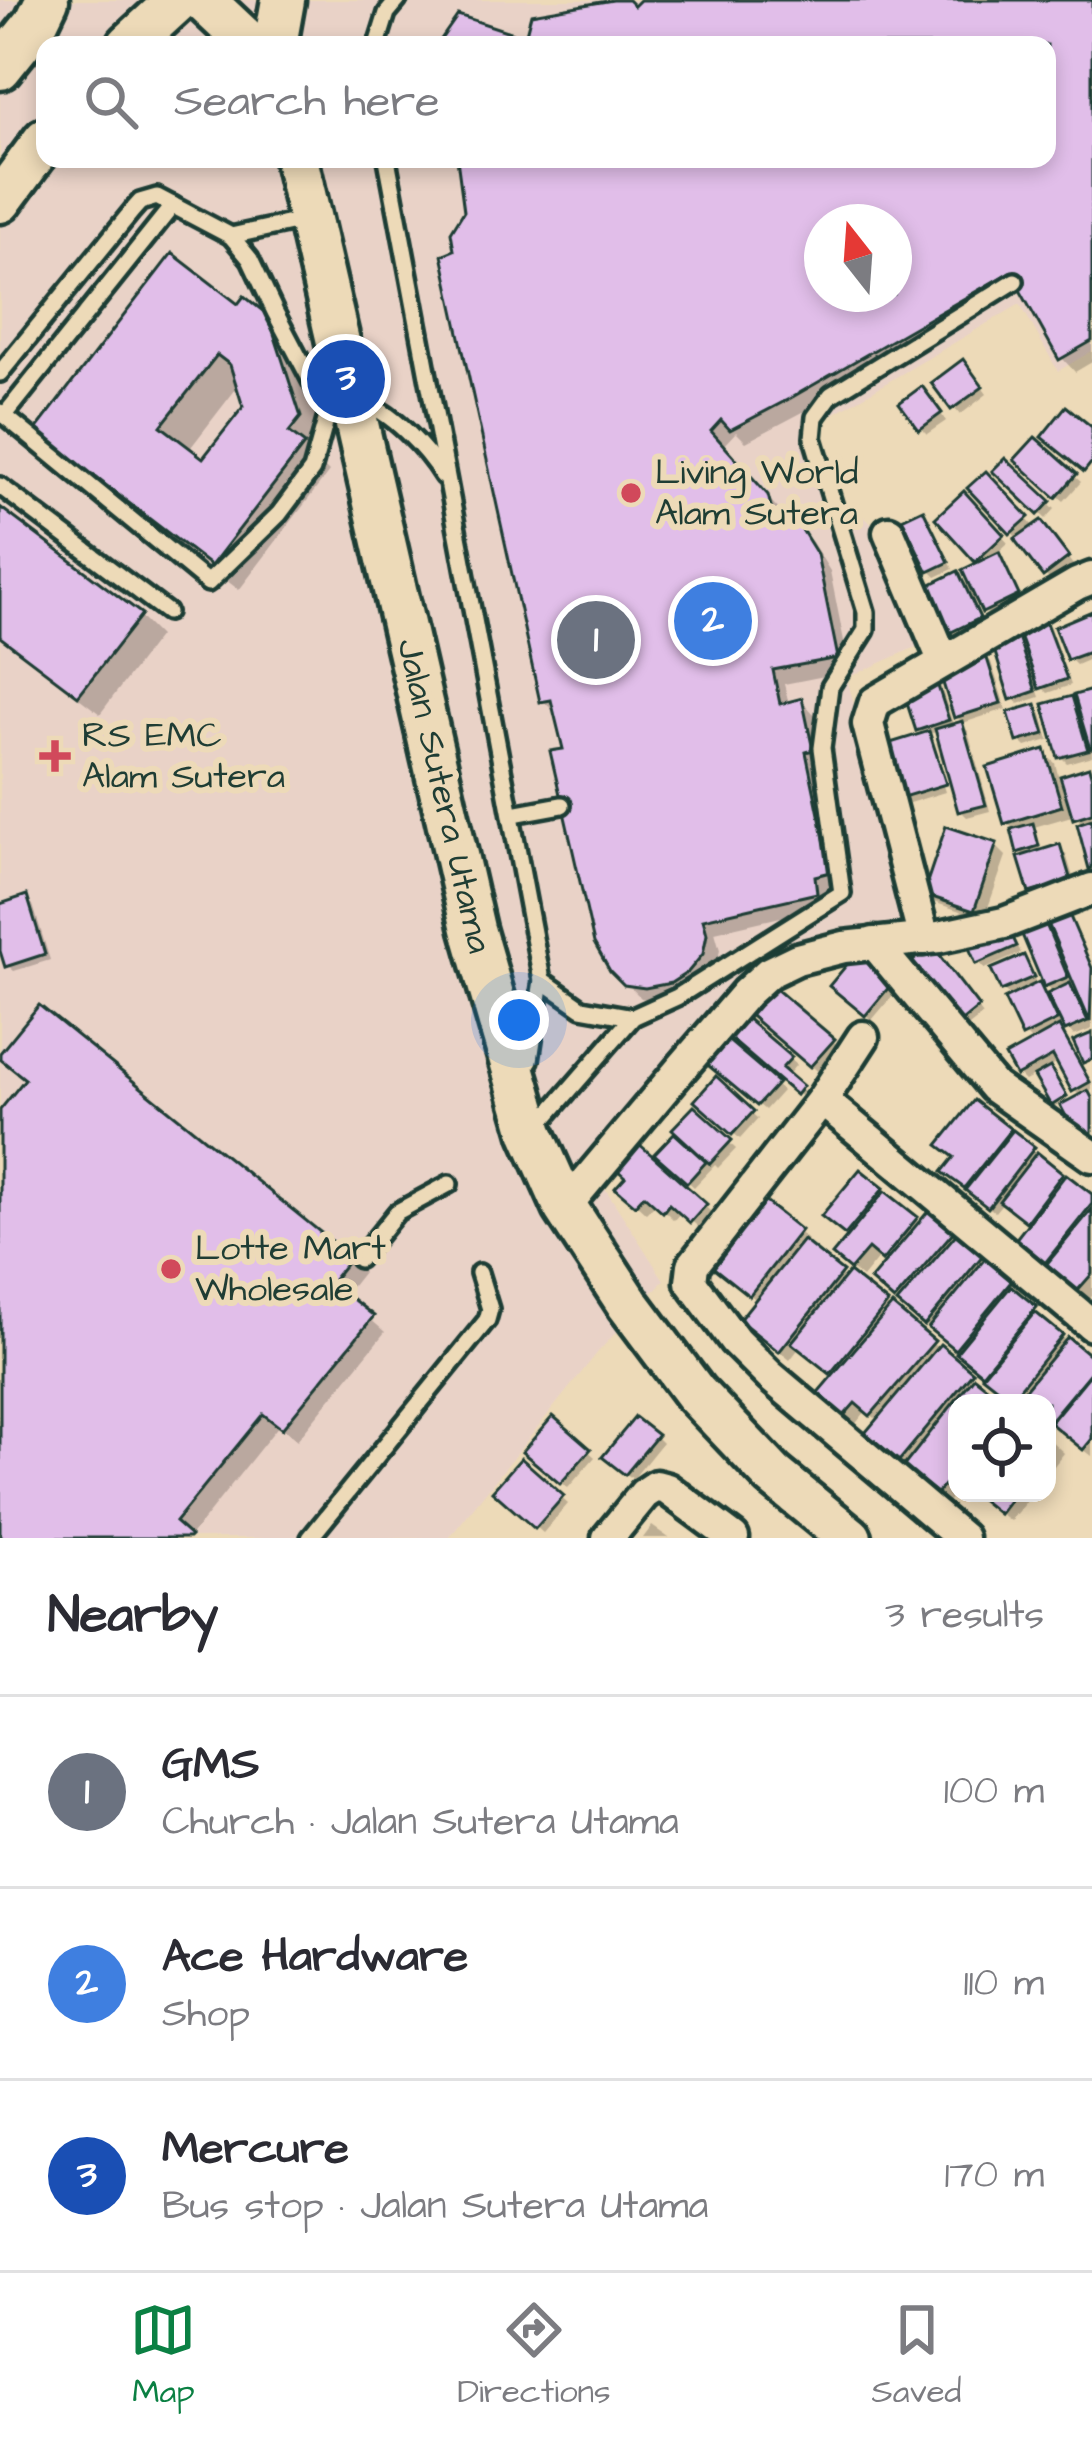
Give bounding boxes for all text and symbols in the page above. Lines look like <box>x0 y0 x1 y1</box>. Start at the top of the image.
search box <box>36 36 1056 168</box>
icon: search <box>78 69 144 135</box>
text: Search here <box>174 71 440 133</box>
north arrow <box>804 204 912 312</box>
pin: 3 <box>307 334 385 424</box>
place label: Living World Alam Sutera <box>655 447 859 539</box>
marker: Living World Alam Sutera <box>618 480 644 506</box>
pin: 2 <box>674 576 752 666</box>
pin: 1 <box>557 595 635 685</box>
street label: Jalan Sutera Utama <box>383 634 505 958</box>
place label: RS EMC Alam Sutera <box>82 710 285 802</box>
marker: RS EMC Alam Sutera <box>39 740 71 772</box>
your location <box>489 990 549 1050</box>
place label: Lotte Mart Wholesale <box>195 1223 386 1315</box>
marker: Lotte Mart Wholesale <box>158 1256 184 1282</box>
map controls <box>948 1394 1056 1502</box>
button: locate <box>948 1394 1056 1502</box>
text: Nearby <box>48 1581 218 1652</box>
text: 3 results <box>885 1589 1044 1643</box>
text: GMS <box>162 1734 259 1796</box>
text: 1 <box>85 1765 90 1819</box>
text: 100 m <box>944 1765 1044 1819</box>
text: Church · Jalan Sutera Utama <box>162 1796 679 1850</box>
text: Ace Hardware <box>162 1926 468 1988</box>
text: 2 <box>76 1957 98 2011</box>
text: 110 m <box>963 1957 1044 2011</box>
text: Shop <box>162 1988 250 2042</box>
text: Mercure <box>162 2118 349 2180</box>
text: 3 <box>77 2149 97 2203</box>
text: 170 m <box>944 2149 1044 2203</box>
text: Bus stop · Jalan Sutera Utama <box>162 2180 708 2234</box>
tab: Map <box>130 2297 196 2415</box>
tab: Directions <box>457 2297 611 2415</box>
tab: Saved <box>872 2297 962 2415</box>

